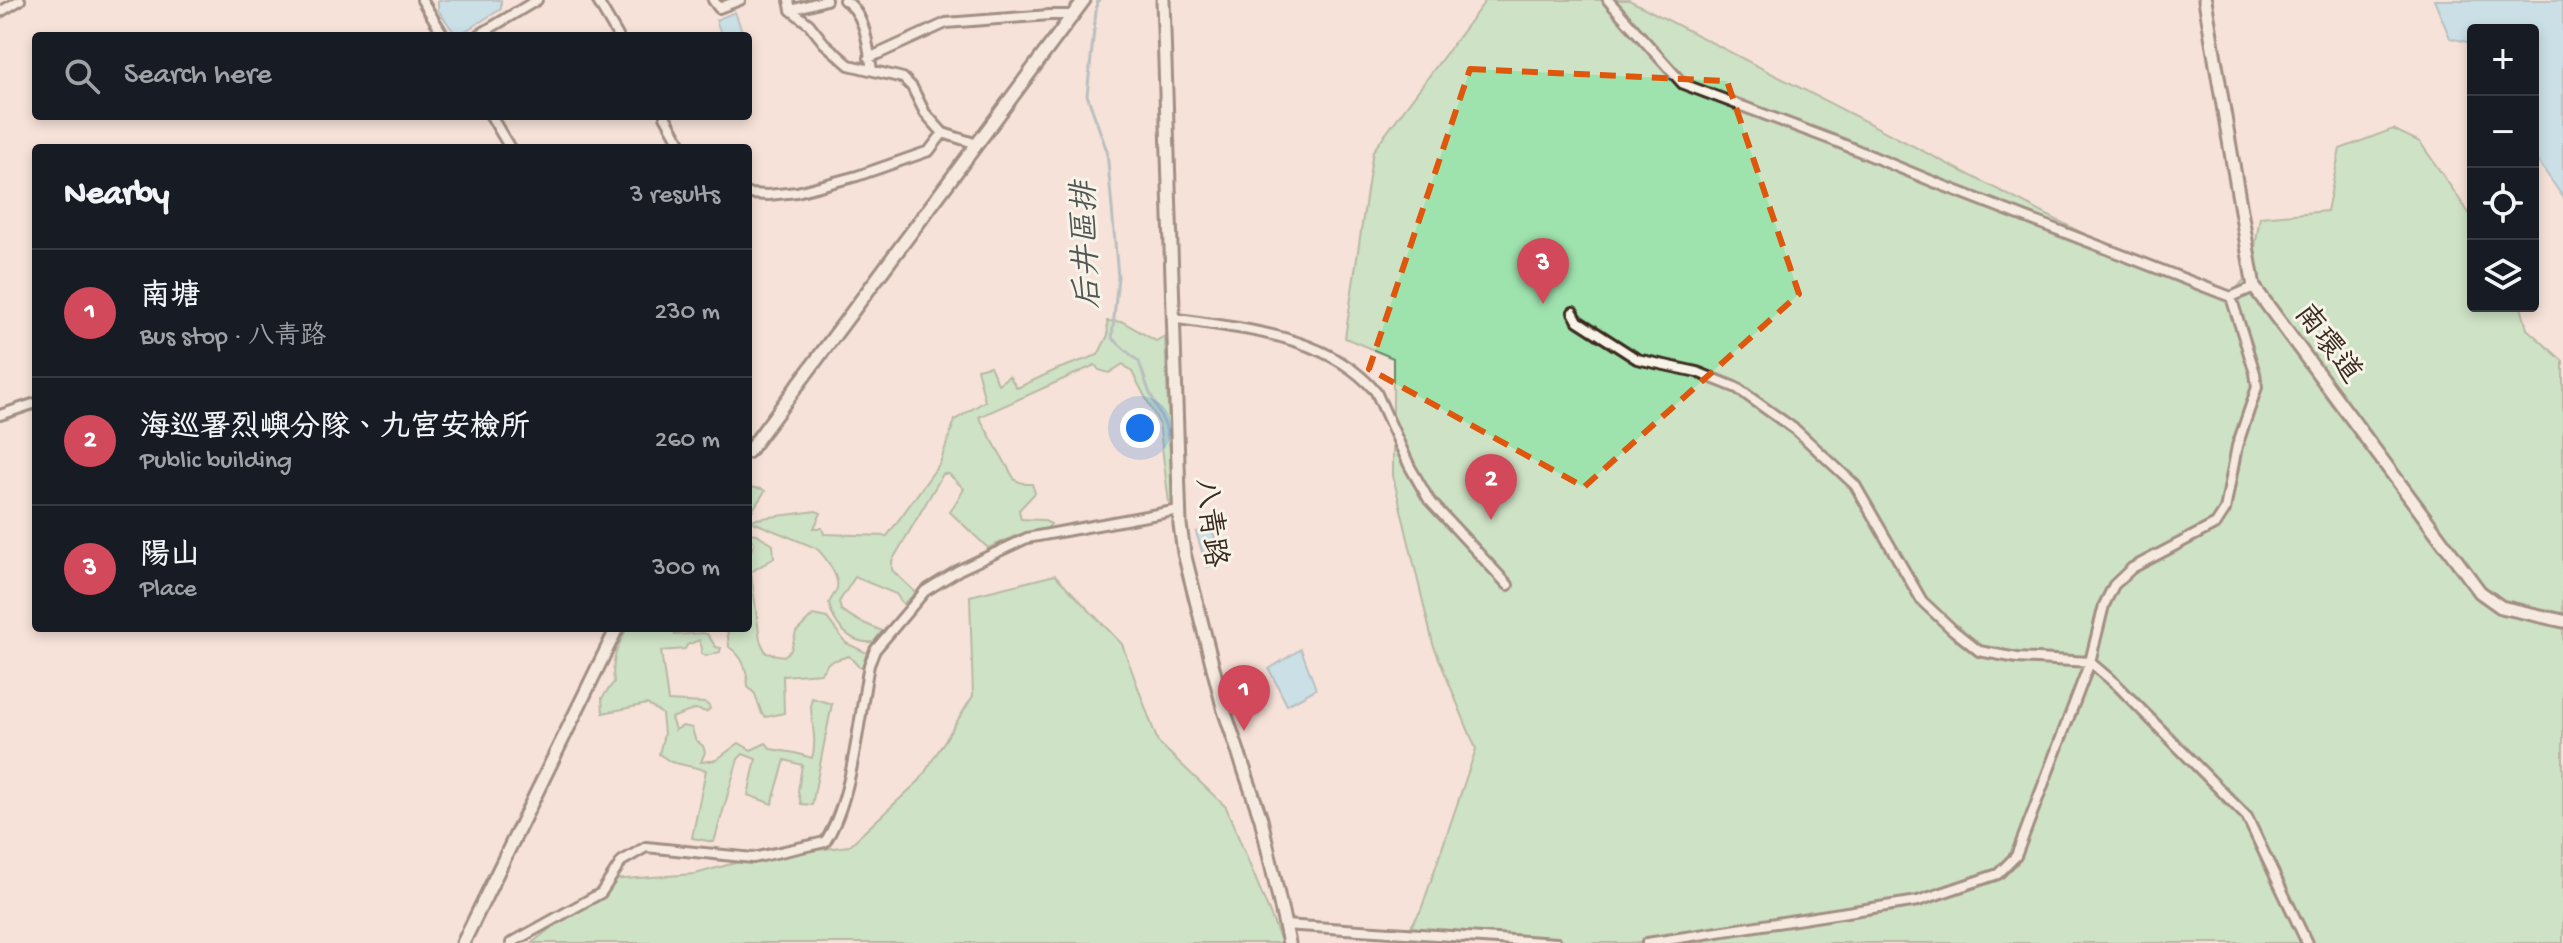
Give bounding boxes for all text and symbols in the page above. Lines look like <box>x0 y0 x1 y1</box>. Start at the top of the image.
map controls <box>2467 24 2539 312</box>
button: + <box>2467 24 2539 96</box>
search box <box>32 32 752 120</box>
icon: search <box>60 54 104 98</box>
text: Search here <box>124 59 272 94</box>
button: − <box>2467 96 2539 168</box>
button: locate <box>2467 168 2539 240</box>
text: Nearby <box>64 176 169 216</box>
water label: 后井區排 <box>1067 177 1110 310</box>
text: 3 results <box>630 181 720 212</box>
pin: 3 <box>1517 238 1569 304</box>
button: layers <box>2467 240 2539 312</box>
text: 南塘 <box>140 281 200 316</box>
street label: 南環道 <box>2285 297 2369 391</box>
text: 1 <box>85 298 95 329</box>
text: 230 m <box>654 298 720 329</box>
text: Bus stop · 八青路 <box>140 323 326 354</box>
your location <box>1120 408 1160 448</box>
text: 海巡署烈嶼分隊、九宮安檢所 <box>140 412 530 447</box>
text: 2 <box>84 426 96 457</box>
text: 260 m <box>655 426 720 457</box>
text: Public building <box>140 447 292 478</box>
pin: 2 <box>1465 454 1517 520</box>
street label: 八青路 <box>1185 476 1233 570</box>
text: 陽山 <box>140 540 200 575</box>
text: 3 <box>83 554 97 585</box>
text: 300 m <box>652 554 720 585</box>
text: Place <box>140 575 197 606</box>
pin: 1 <box>1218 665 1270 731</box>

